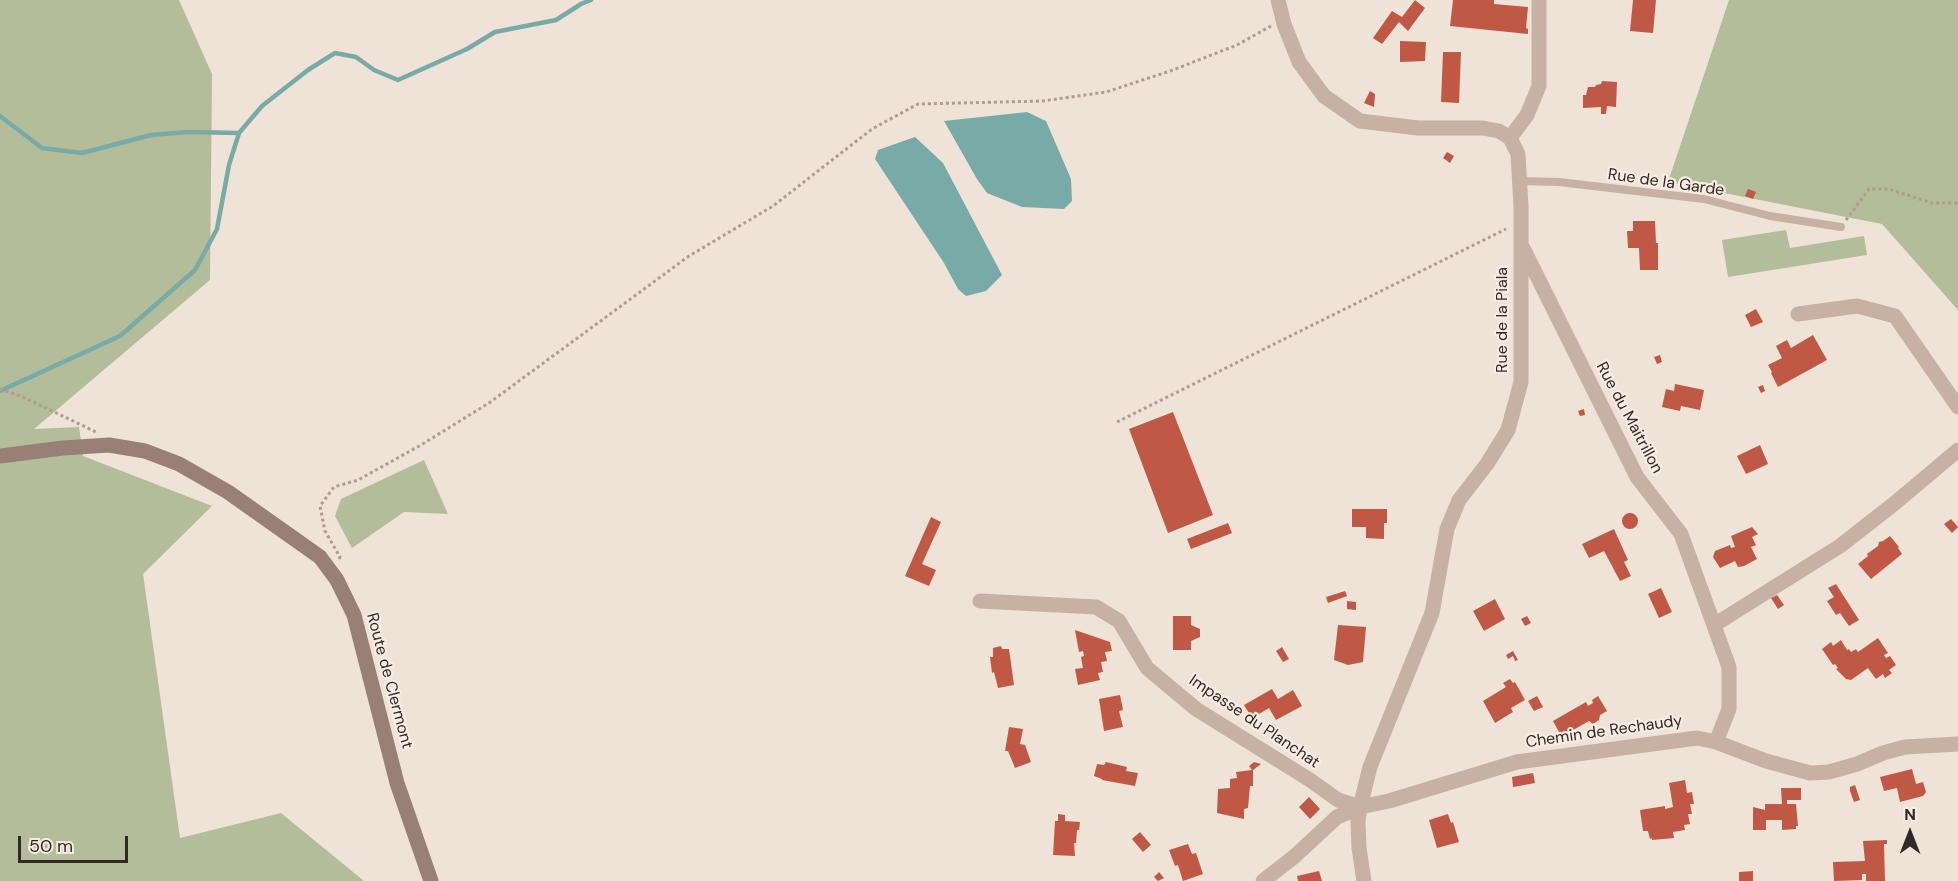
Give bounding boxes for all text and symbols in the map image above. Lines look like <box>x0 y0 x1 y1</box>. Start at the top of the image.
street label: Rue de la Garde <box>1606 165 1726 201</box>
street label: Rue de la Piala <box>1493 267 1513 373</box>
street label: Rue du Maitrillon <box>1592 359 1666 477</box>
street label: Route de Clermont <box>362 611 416 751</box>
street label: Impasse du Planchat <box>1185 671 1323 773</box>
street label: Chemin de Rechaudy <box>1524 712 1684 752</box>
north arrow <box>1880 803 1940 863</box>
text: N <box>1904 804 1916 825</box>
scale bar <box>21 824 130 862</box>
text: 50 m <box>29 834 73 858</box>

